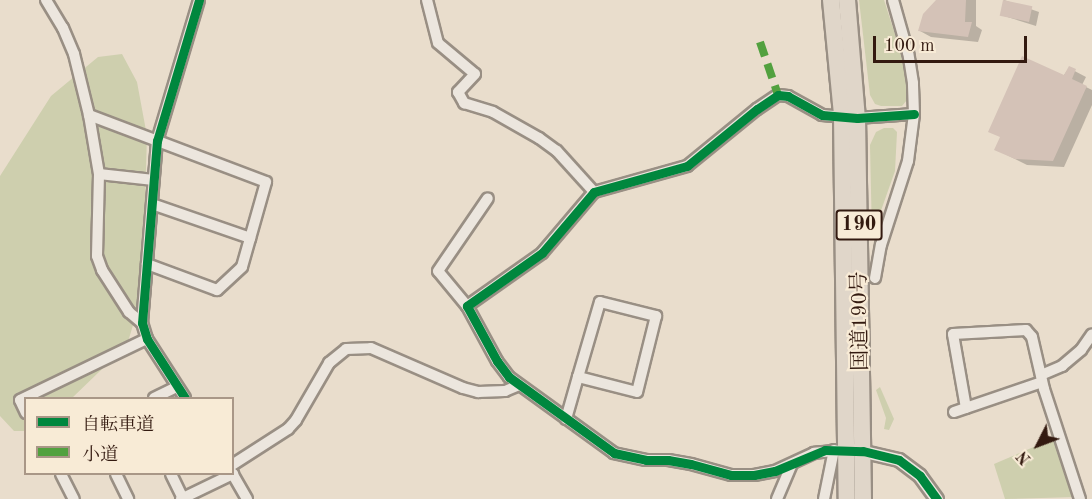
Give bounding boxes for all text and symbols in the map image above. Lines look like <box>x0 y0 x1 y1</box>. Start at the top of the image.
scale bar <box>876 24 1030 62</box>
text: 100 m <box>884 37 935 55</box>
road number: 190 <box>835 208 883 242</box>
street label: 国道190号 <box>848 271 874 371</box>
legend <box>24 397 234 475</box>
north arrow <box>1008 415 1068 475</box>
text: 自転車道 <box>82 416 154 434</box>
text: 小道 <box>82 446 118 464</box>
text: N <box>1015 447 1035 467</box>

